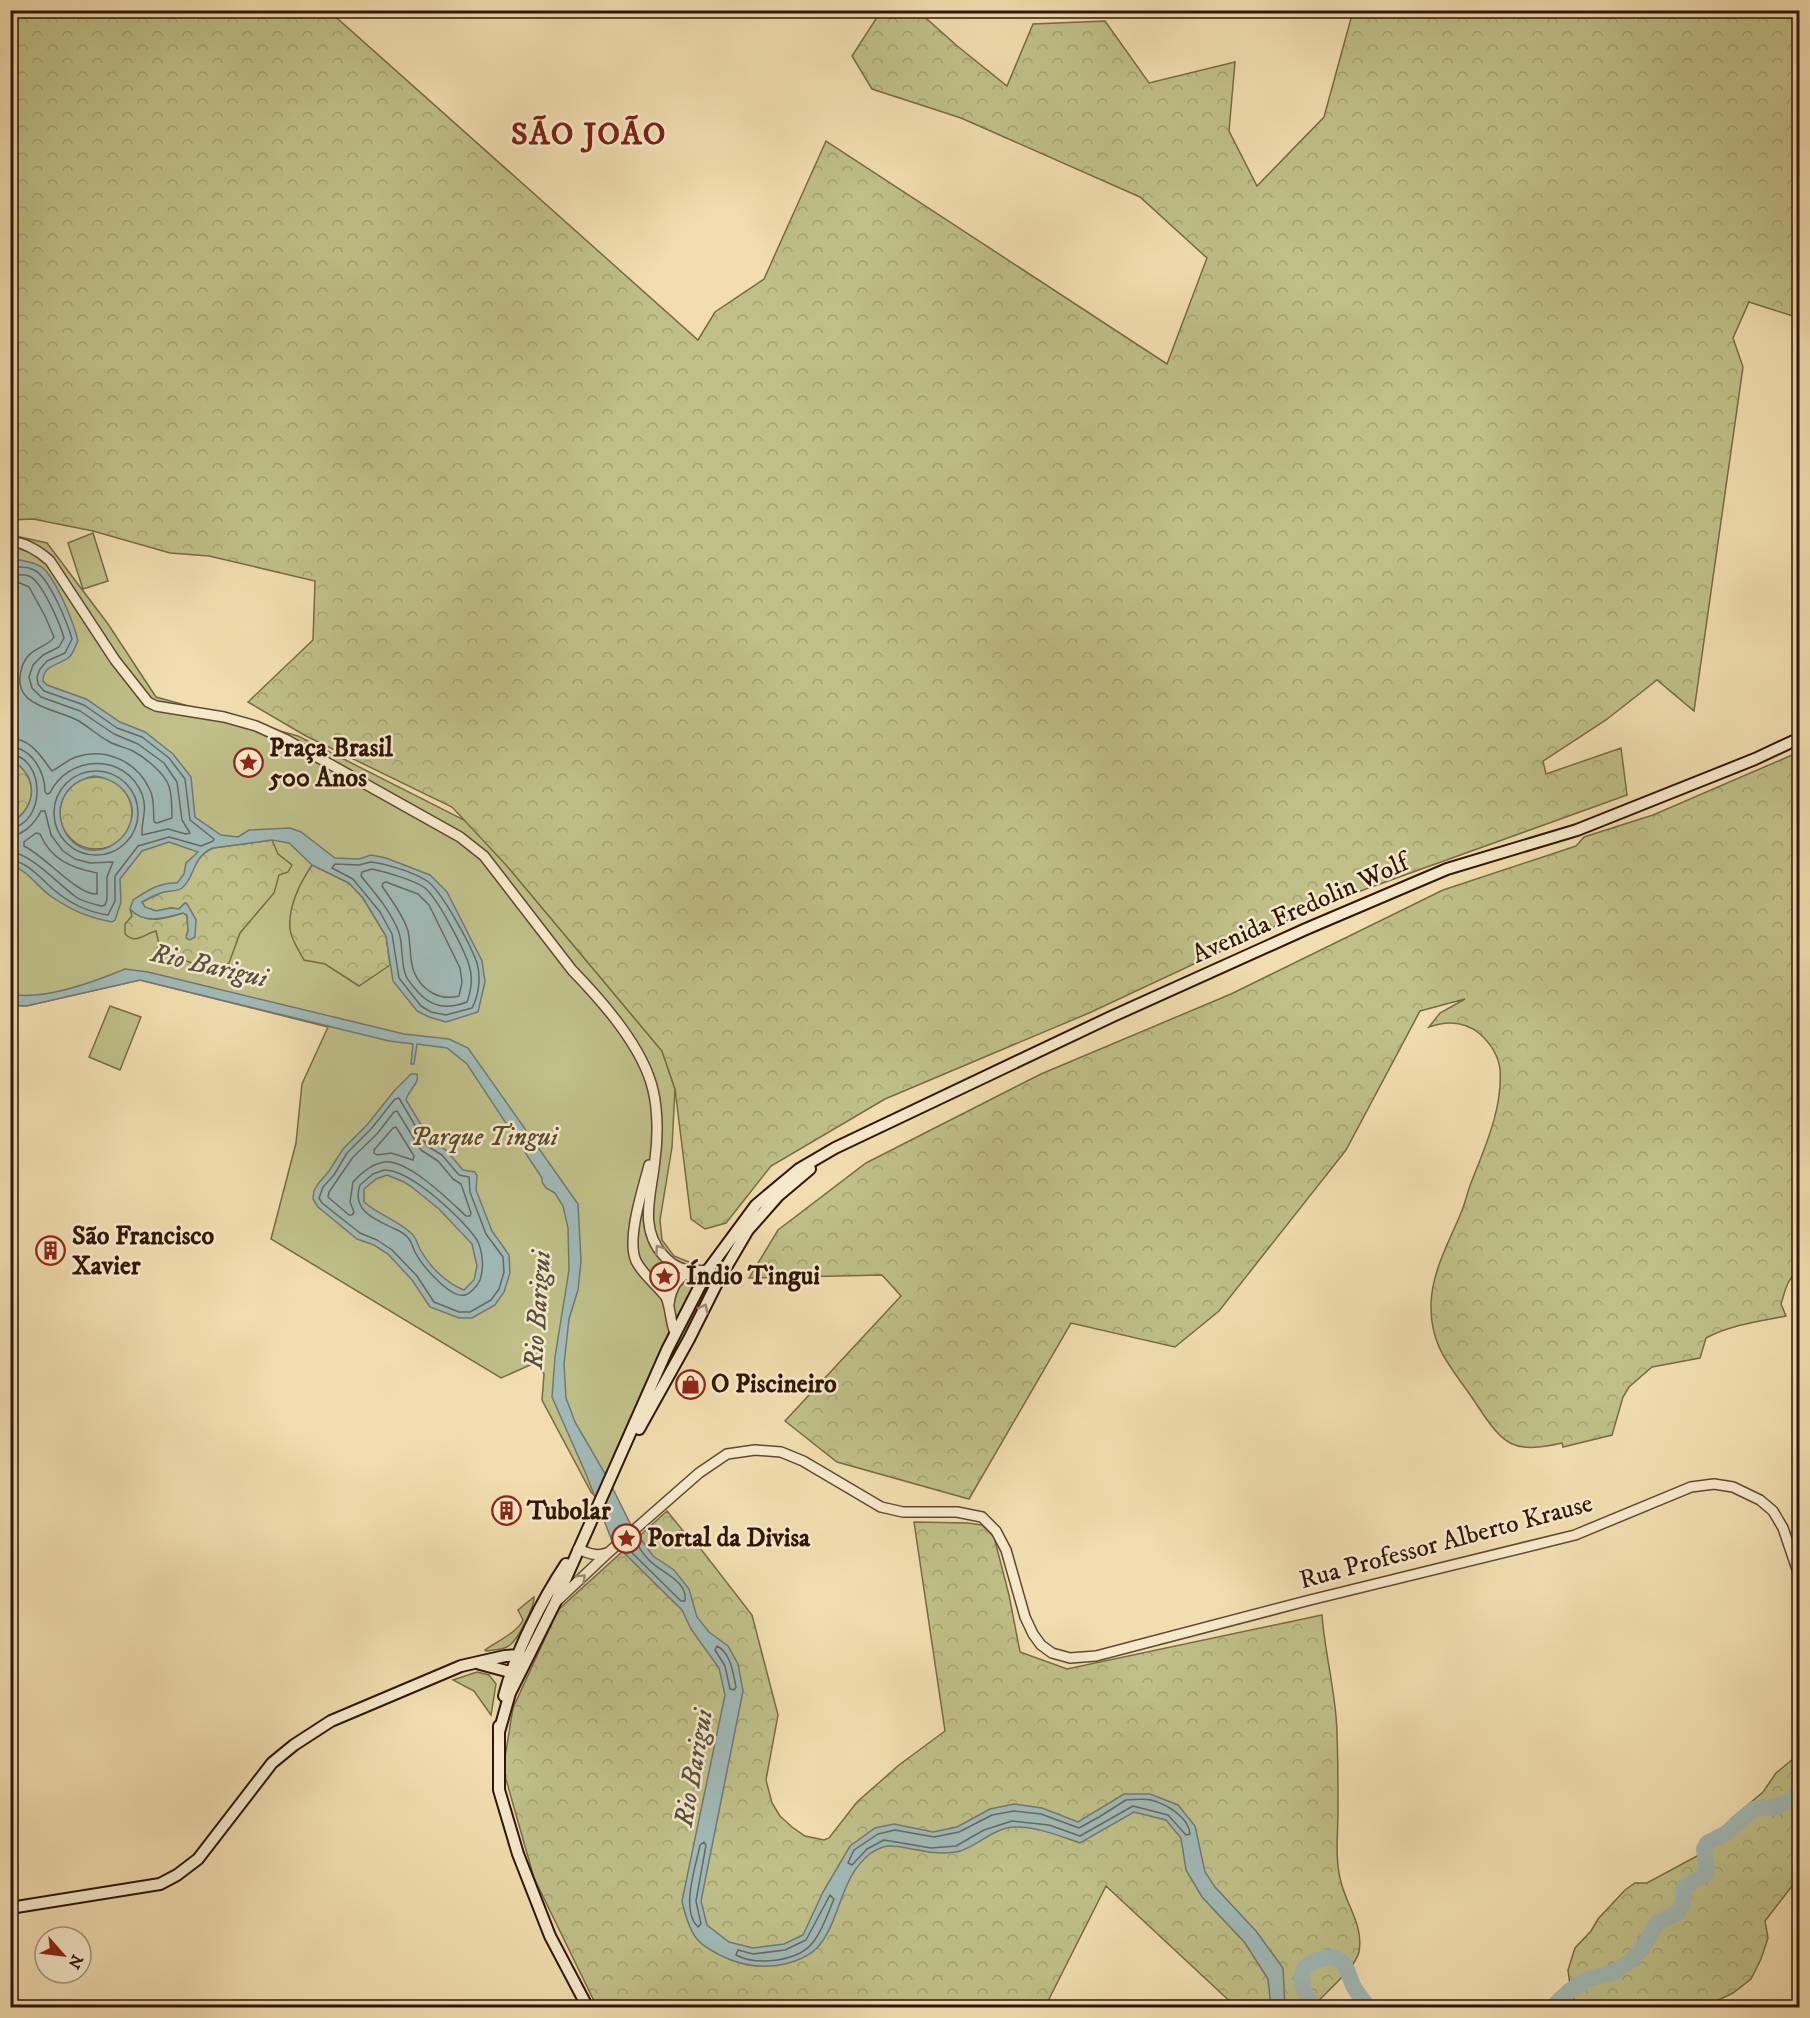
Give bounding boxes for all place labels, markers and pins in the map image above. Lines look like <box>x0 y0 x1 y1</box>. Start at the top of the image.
place label: Praça Brasil 500 Anos <box>268 732 394 795</box>
place icon: Praça Brasil 500 Anos <box>232 747 264 779</box>
place label: São Francisco Xavier <box>72 1220 215 1283</box>
building icon: São Francisco Xavier <box>35 1235 67 1267</box>
place label: Índio Tingui <box>686 1259 820 1293</box>
place icon: Índio Tingui <box>649 1260 681 1292</box>
shop icon: O Piscineiro <box>674 1368 706 1400</box>
place label: O Piscineiro <box>711 1368 837 1401</box>
building icon: Tubolar <box>490 1495 522 1527</box>
place label: Tubolar <box>526 1495 611 1528</box>
place icon: Portal da Divisa <box>610 1522 642 1554</box>
place label: Portal da Divisa <box>647 1522 811 1555</box>

